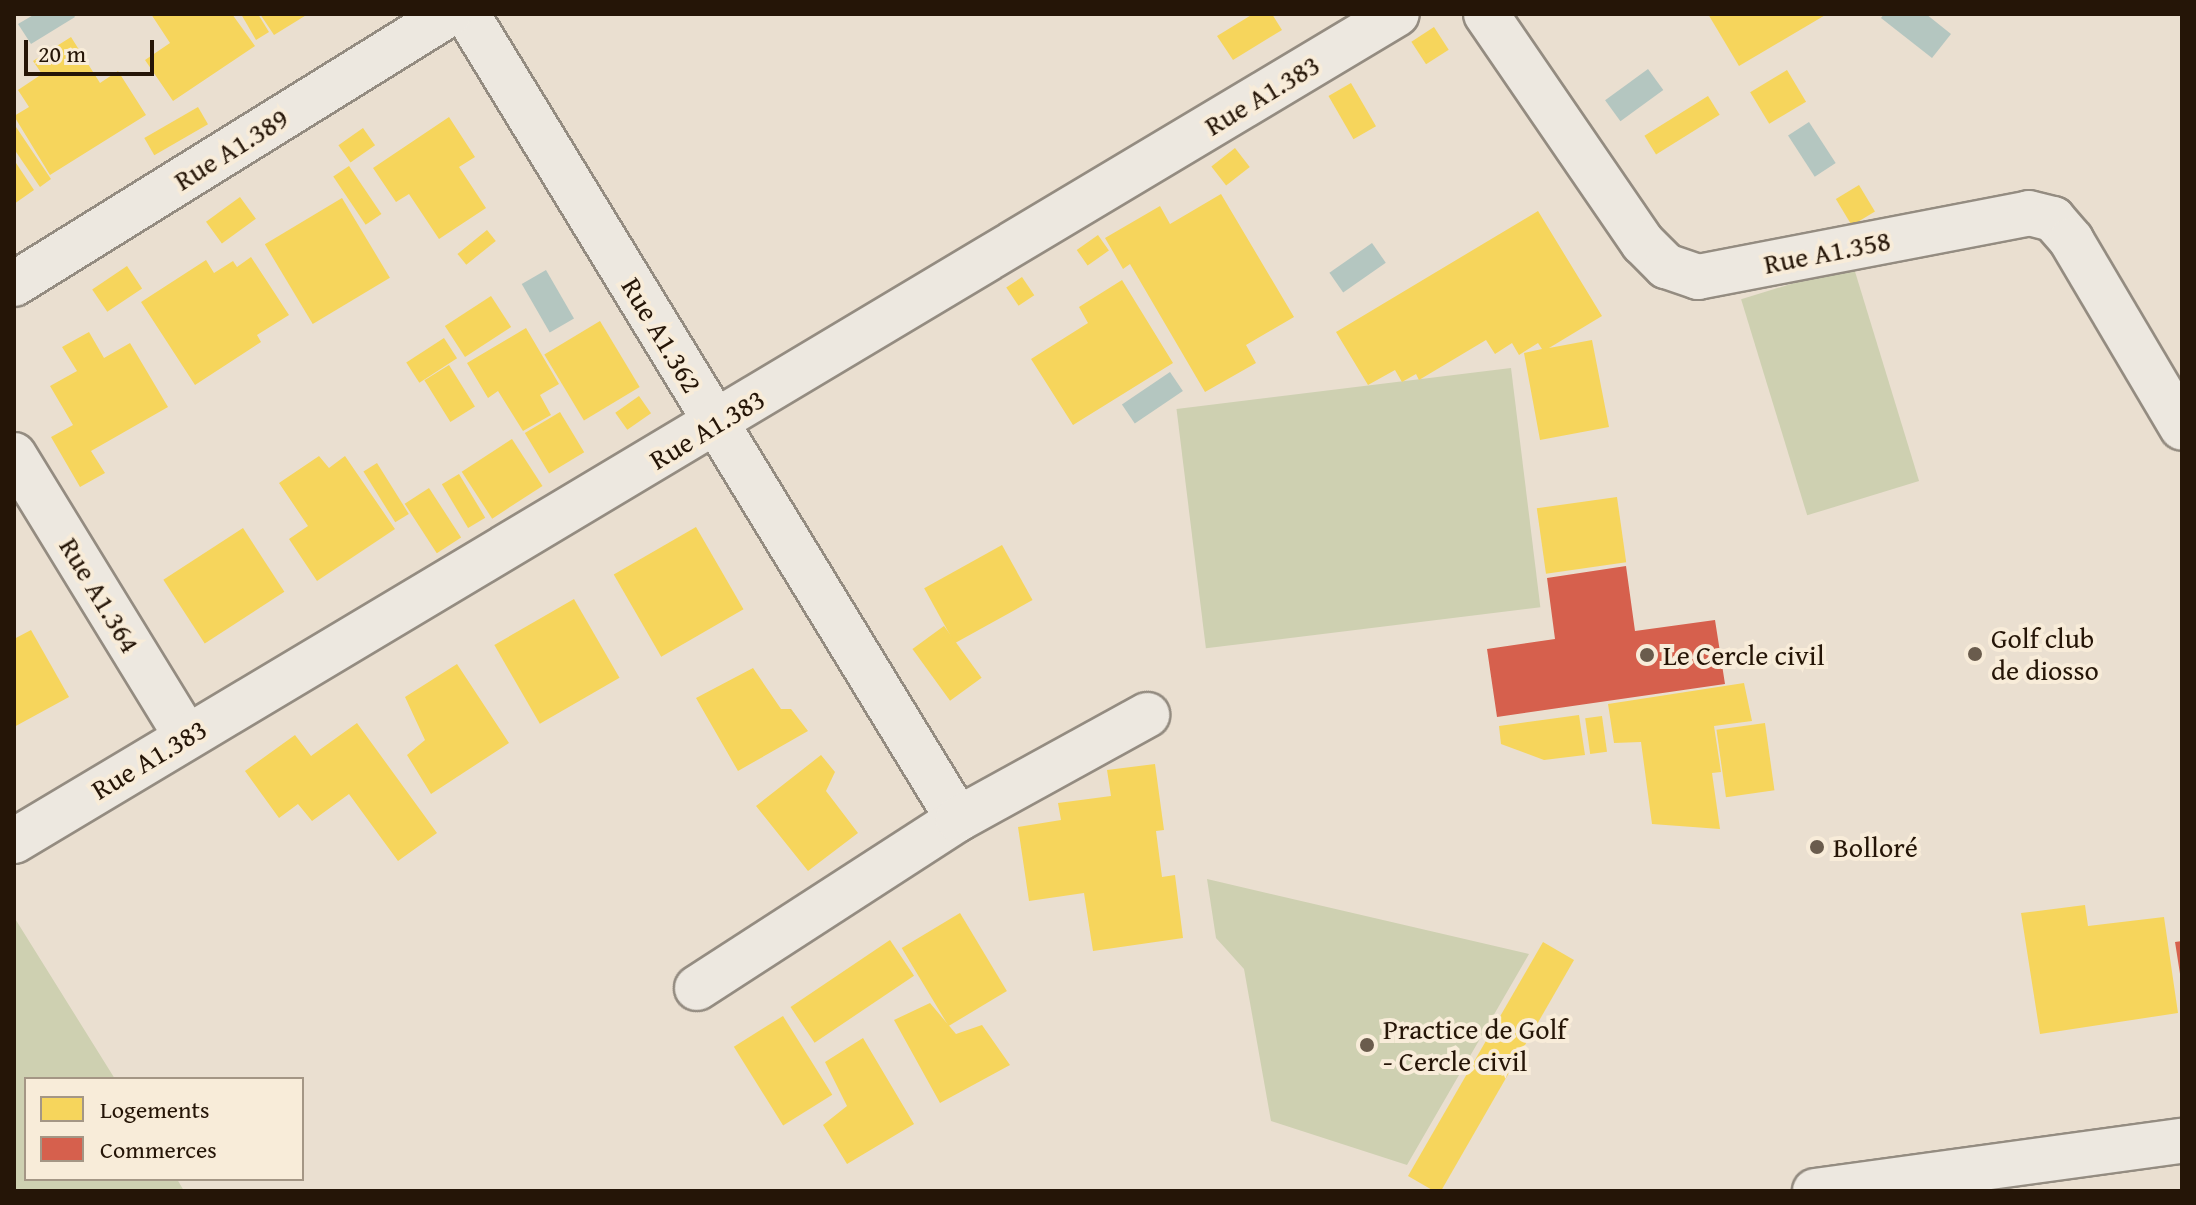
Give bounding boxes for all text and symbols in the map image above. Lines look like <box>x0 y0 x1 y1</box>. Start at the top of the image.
scale bar <box>28 24 158 74</box>
text: 20 m <box>38 36 86 71</box>
street label: Rue A1.383 <box>1198 48 1326 142</box>
street label: Rue A1.389 <box>168 101 294 197</box>
street label: Rue A1.358 <box>1761 223 1893 281</box>
street label: Rue A1.362 <box>615 271 709 399</box>
street label: Rue A1.383 <box>643 382 771 476</box>
street label: Rue A1.364 <box>53 531 147 659</box>
place label: Golf club de diosso <box>1991 621 2099 687</box>
place label: Le Cercle civil <box>1663 638 1825 672</box>
marker: Golf club de diosso <box>1966 645 1984 663</box>
marker: Le Cercle civil <box>1638 646 1656 664</box>
street label: Rue A1.383 <box>85 712 213 806</box>
place label: Bolloré <box>1833 830 1918 864</box>
marker: Bolloré <box>1808 838 1826 856</box>
place label: Practice de Golf - Cercle civil <box>1383 1012 1566 1078</box>
marker: Practice de Golf - Cercle civil <box>1358 1036 1376 1054</box>
legend <box>24 1077 304 1181</box>
text: Logements <box>100 1092 210 1127</box>
text: Commerces <box>100 1132 217 1167</box>

